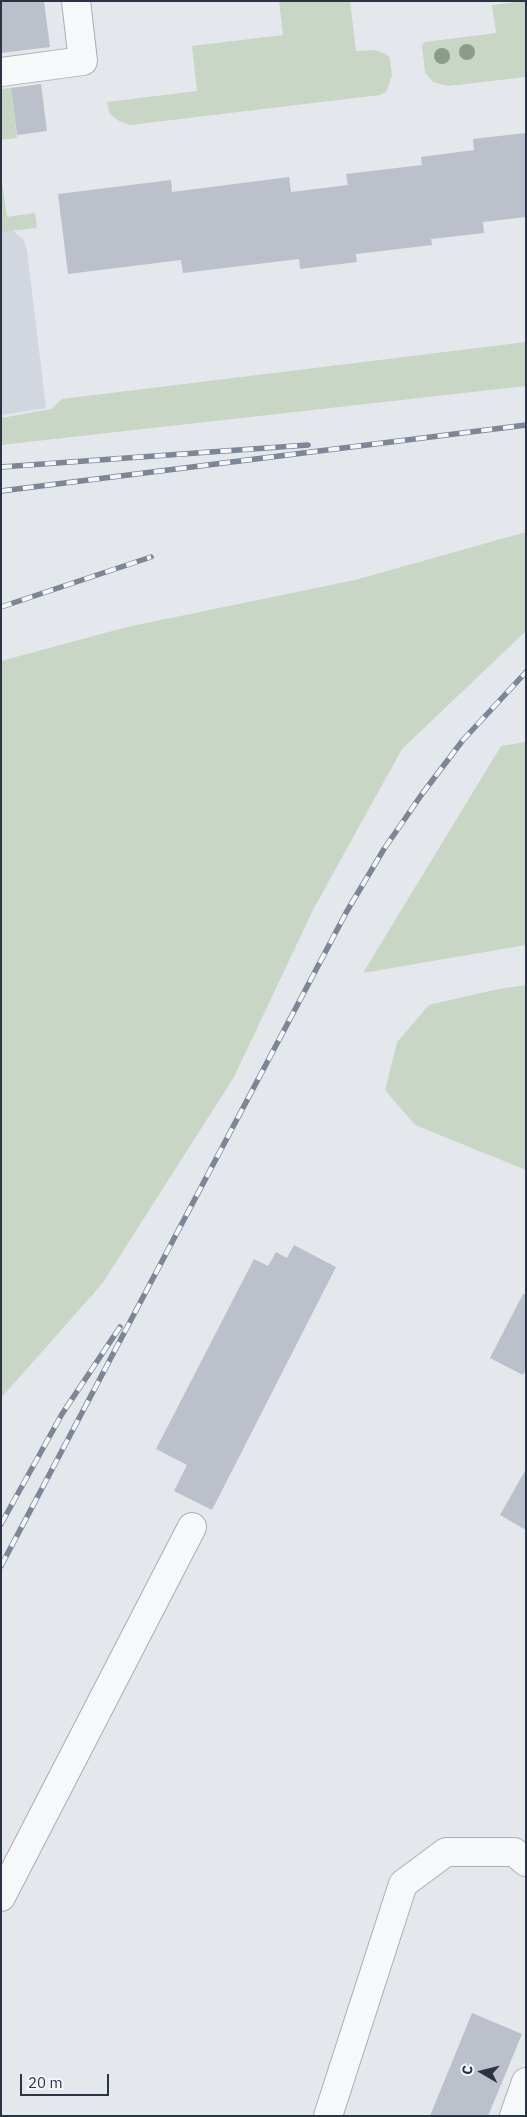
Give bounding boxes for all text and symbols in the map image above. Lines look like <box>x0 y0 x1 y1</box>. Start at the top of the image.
north arrow <box>457 2047 507 2097</box>
scale bar <box>22 2064 111 2096</box>
text: С <box>458 2064 477 2076</box>
text: 20 m <box>28 2073 63 2092</box>

